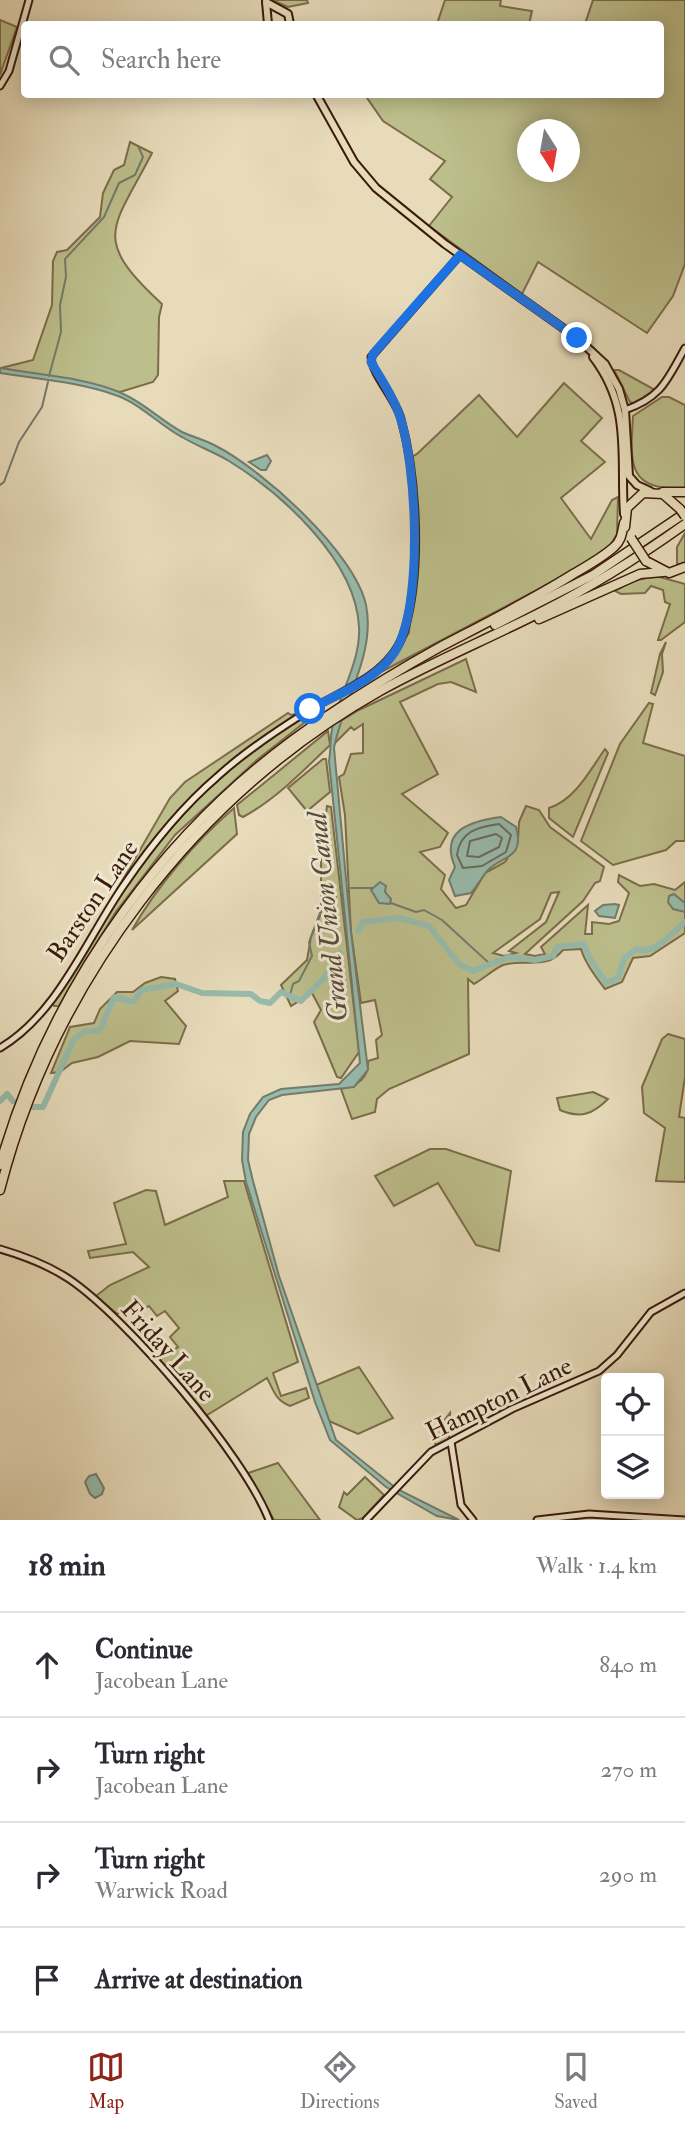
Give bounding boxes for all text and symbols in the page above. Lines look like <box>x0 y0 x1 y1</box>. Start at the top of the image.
search box <box>21 21 664 98</box>
icon: search <box>45 41 83 79</box>
text: Search here <box>101 44 221 76</box>
north arrow <box>517 119 580 182</box>
route end <box>561 322 592 353</box>
route start <box>294 693 325 724</box>
water label: Grand Union Canal <box>299 808 356 1024</box>
street label: Barston Lane <box>41 834 145 968</box>
street label: Friday Lane <box>114 1293 222 1409</box>
street label: Hampton Lane <box>421 1350 578 1449</box>
map controls <box>601 1373 664 1499</box>
button: locate <box>601 1373 664 1436</box>
button: layers <box>601 1436 664 1499</box>
text: 18 min <box>28 1547 106 1584</box>
text: Walk · 1.4 km <box>536 1551 657 1580</box>
text: Continue <box>95 1634 193 1666</box>
icon: ahead <box>28 1646 66 1684</box>
text: 840 m <box>599 1650 657 1679</box>
text: Jacobean Lane <box>95 1666 228 1695</box>
text: Turn right <box>95 1739 205 1771</box>
icon: right <box>28 1751 66 1789</box>
text: 270 m <box>600 1755 657 1784</box>
text: Jacobean Lane <box>95 1771 228 1800</box>
text: Turn right <box>95 1844 205 1876</box>
icon: right <box>28 1856 66 1894</box>
text: 290 m <box>599 1860 657 1889</box>
text: Warwick Road <box>95 1876 228 1905</box>
icon: arrive <box>28 1961 66 1999</box>
text: Arrive at destination <box>95 1964 303 1996</box>
tab: Map <box>87 2048 125 2114</box>
tab: Directions <box>300 2048 380 2114</box>
tab: Saved <box>554 2048 598 2114</box>

